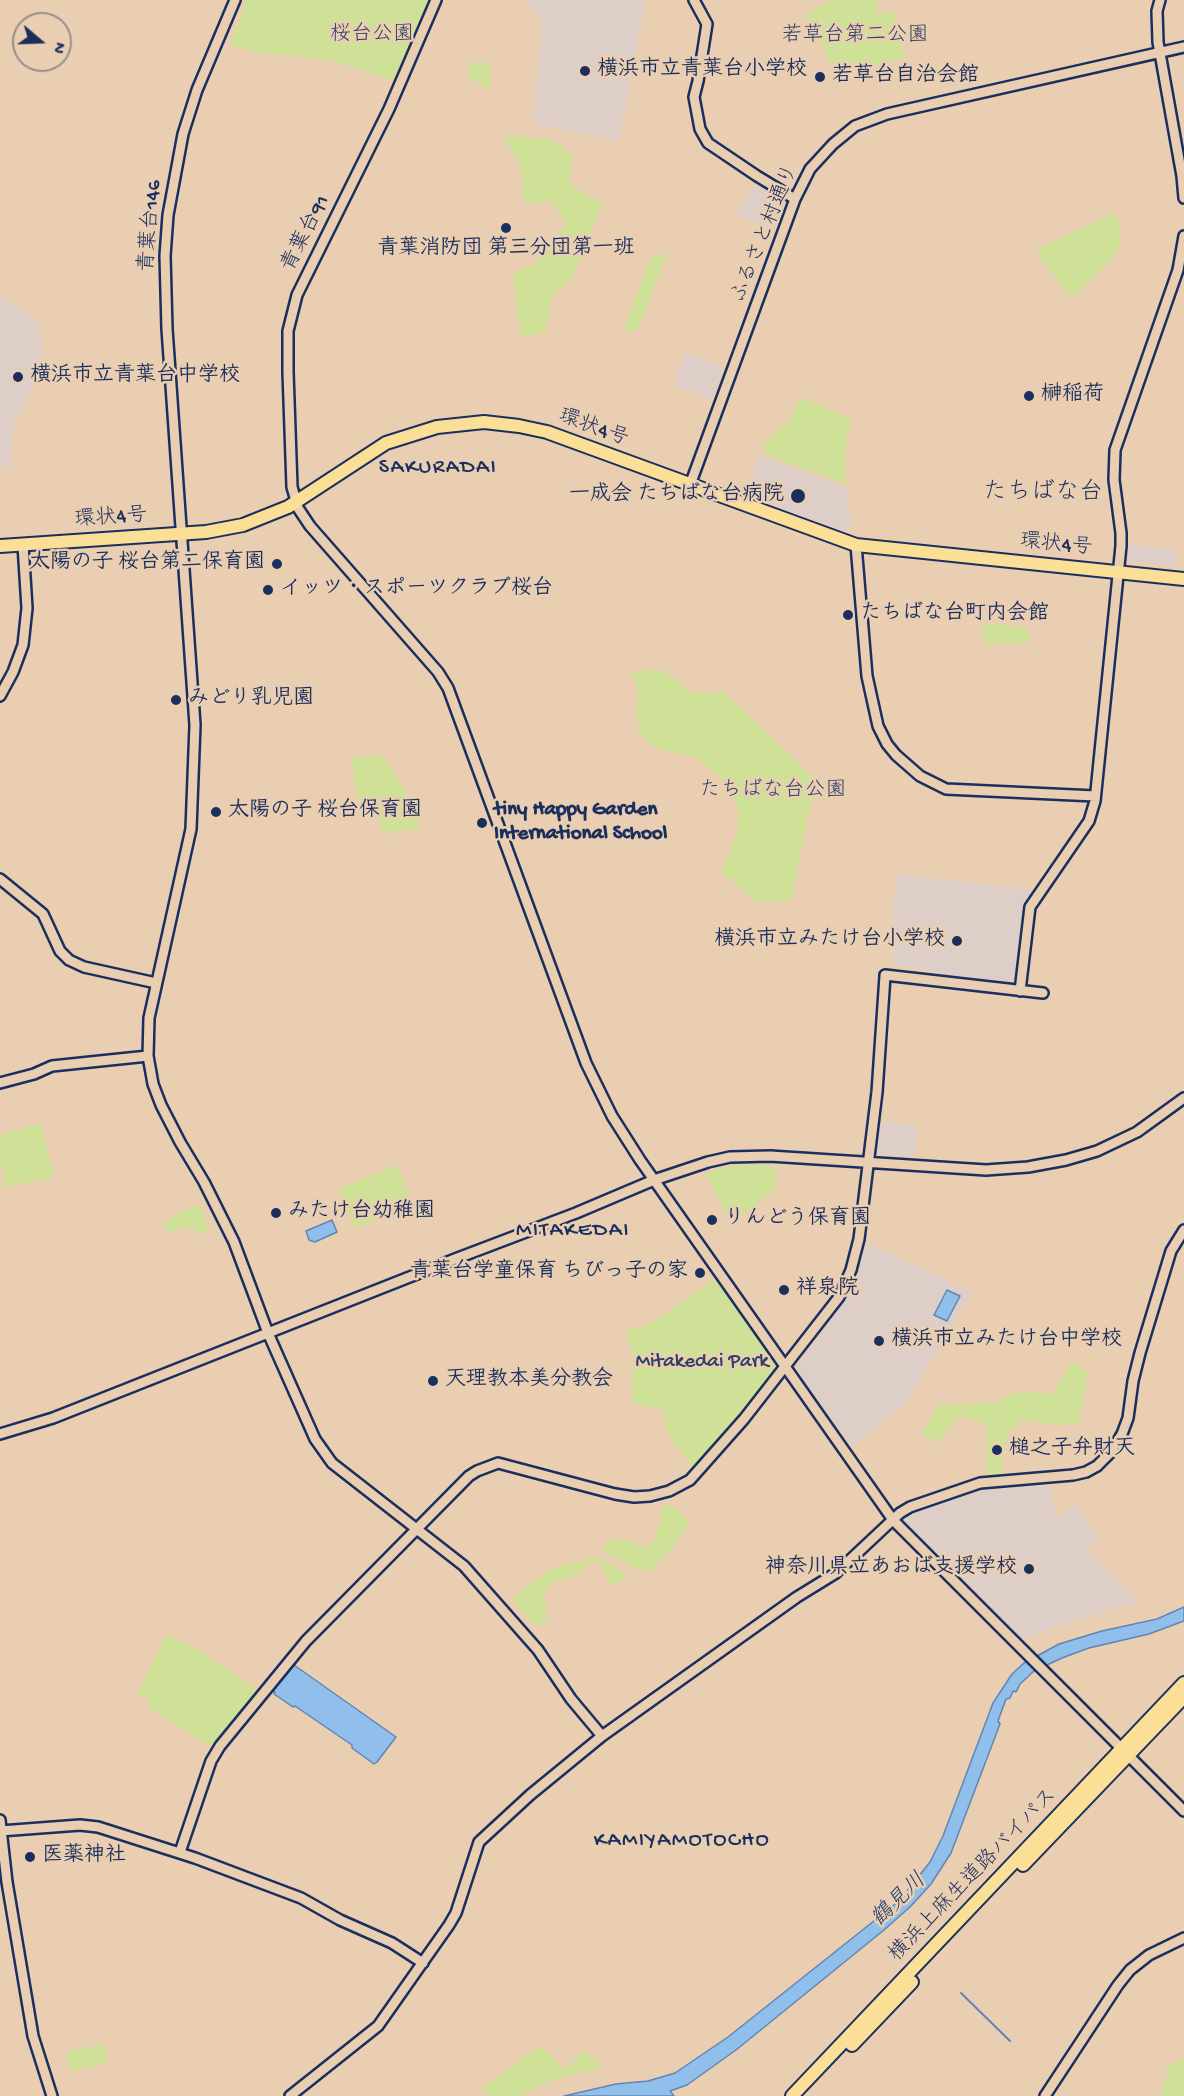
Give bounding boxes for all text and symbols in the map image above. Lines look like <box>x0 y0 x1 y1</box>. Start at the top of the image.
north arrow <box>12 12 72 72</box>
park label: 桜台公園 <box>330 23 414 49</box>
park label: 若草台第二公園 <box>782 24 928 50</box>
text: N <box>47 39 68 55</box>
place label: 横浜市立青葉台小学校 <box>597 58 807 84</box>
marker: 横浜市立青葉台小学校 <box>578 64 592 78</box>
place label: 若草台自治会館 <box>832 64 979 90</box>
marker: 若草台自治会館 <box>813 70 827 84</box>
street label: ふるさと村通り <box>727 161 805 307</box>
street label: 青葉台146 <box>135 179 169 273</box>
street label: 青葉台91 <box>277 192 337 276</box>
marker: 青葉消防団 第三分団第一班 <box>499 221 513 235</box>
place label: 青葉消防団 第三分団第一班 <box>378 237 634 263</box>
place label: 横浜市立青葉台中学校 <box>30 364 240 390</box>
marker: 横浜市立青葉台中学校 <box>11 370 25 384</box>
place label: 榊稲荷 <box>1041 383 1104 409</box>
marker: 榊稲荷 <box>1022 389 1036 403</box>
street label: 環状4号 <box>554 405 632 453</box>
district label: SAKURADAI <box>379 456 497 482</box>
district label: たちばな台 <box>983 480 1103 508</box>
place label: 一成会 たちばな台病院 <box>569 483 784 509</box>
marker: 一成会 たちばな台病院 <box>789 487 807 505</box>
street label: 環状4号 <box>74 504 148 534</box>
street label: 環状4号 <box>1018 530 1094 562</box>
place label: 太陽の子 桜台第二保育園 <box>29 551 265 577</box>
marker: 太陽の子 桜台第二保育園 <box>270 557 284 571</box>
place label: イッツ・スポーツクラブ桜台 <box>280 577 553 603</box>
marker: イッツ・スポーツクラブ桜台 <box>261 583 275 597</box>
place label: たちばな台町内会館 <box>860 602 1049 628</box>
marker: たちばな台町内会館 <box>841 608 855 622</box>
place label: みどり乳児園 <box>188 687 314 713</box>
marker: みどり乳児園 <box>169 693 183 707</box>
park label: たちばな台公園 <box>700 779 846 805</box>
place label: tiny Happy Garden International School <box>494 798 667 848</box>
place label: 太陽の子 桜台保育園 <box>228 799 422 825</box>
marker: 太陽の子 桜台保育園 <box>209 805 223 819</box>
marker: tiny Happy Garden International School <box>475 816 489 830</box>
place label: 横浜市立みたけ台小学校 <box>714 928 945 954</box>
marker: 横浜市立みたけ台小学校 <box>950 934 964 948</box>
place label: みたけ台幼稚園 <box>288 1200 435 1226</box>
marker: みたけ台幼稚園 <box>269 1206 283 1220</box>
place label: りんどう保育園 <box>724 1207 871 1233</box>
marker: りんどう保育園 <box>705 1213 719 1227</box>
district label: MITAKEDAI <box>516 1219 630 1245</box>
place label: 青葉台学童保育 ちびっ子の家 <box>410 1260 688 1286</box>
marker: 青葉台学童保育 ちびっ子の家 <box>693 1266 707 1280</box>
place label: 祥泉院 <box>796 1277 859 1303</box>
marker: 祥泉院 <box>777 1283 791 1297</box>
place label: 横浜市立みたけ台中学校 <box>891 1328 1122 1354</box>
marker: 横浜市立みたけ台中学校 <box>872 1334 886 1348</box>
park label: Mitakedai Park <box>635 1350 769 1376</box>
place label: 天理教本美分教会 <box>445 1368 613 1394</box>
marker: 天理教本美分教会 <box>426 1374 440 1388</box>
place label: 槌之子弁財天 <box>1009 1437 1135 1463</box>
marker: 槌之子弁財天 <box>990 1443 1004 1457</box>
place label: 神奈川県立あおば支援学校 <box>765 1556 1017 1582</box>
marker: 神奈川県立あおば支援学校 <box>1022 1562 1036 1576</box>
street label: 横浜上麻生道路バイパス <box>885 1784 1063 1968</box>
district label: KAMIYAMOTOCHO <box>594 1829 770 1855</box>
place label: 医薬神社 <box>42 1844 126 1870</box>
marker: 医薬神社 <box>23 1850 37 1864</box>
water label: 鶴見川 <box>867 1869 933 1933</box>

